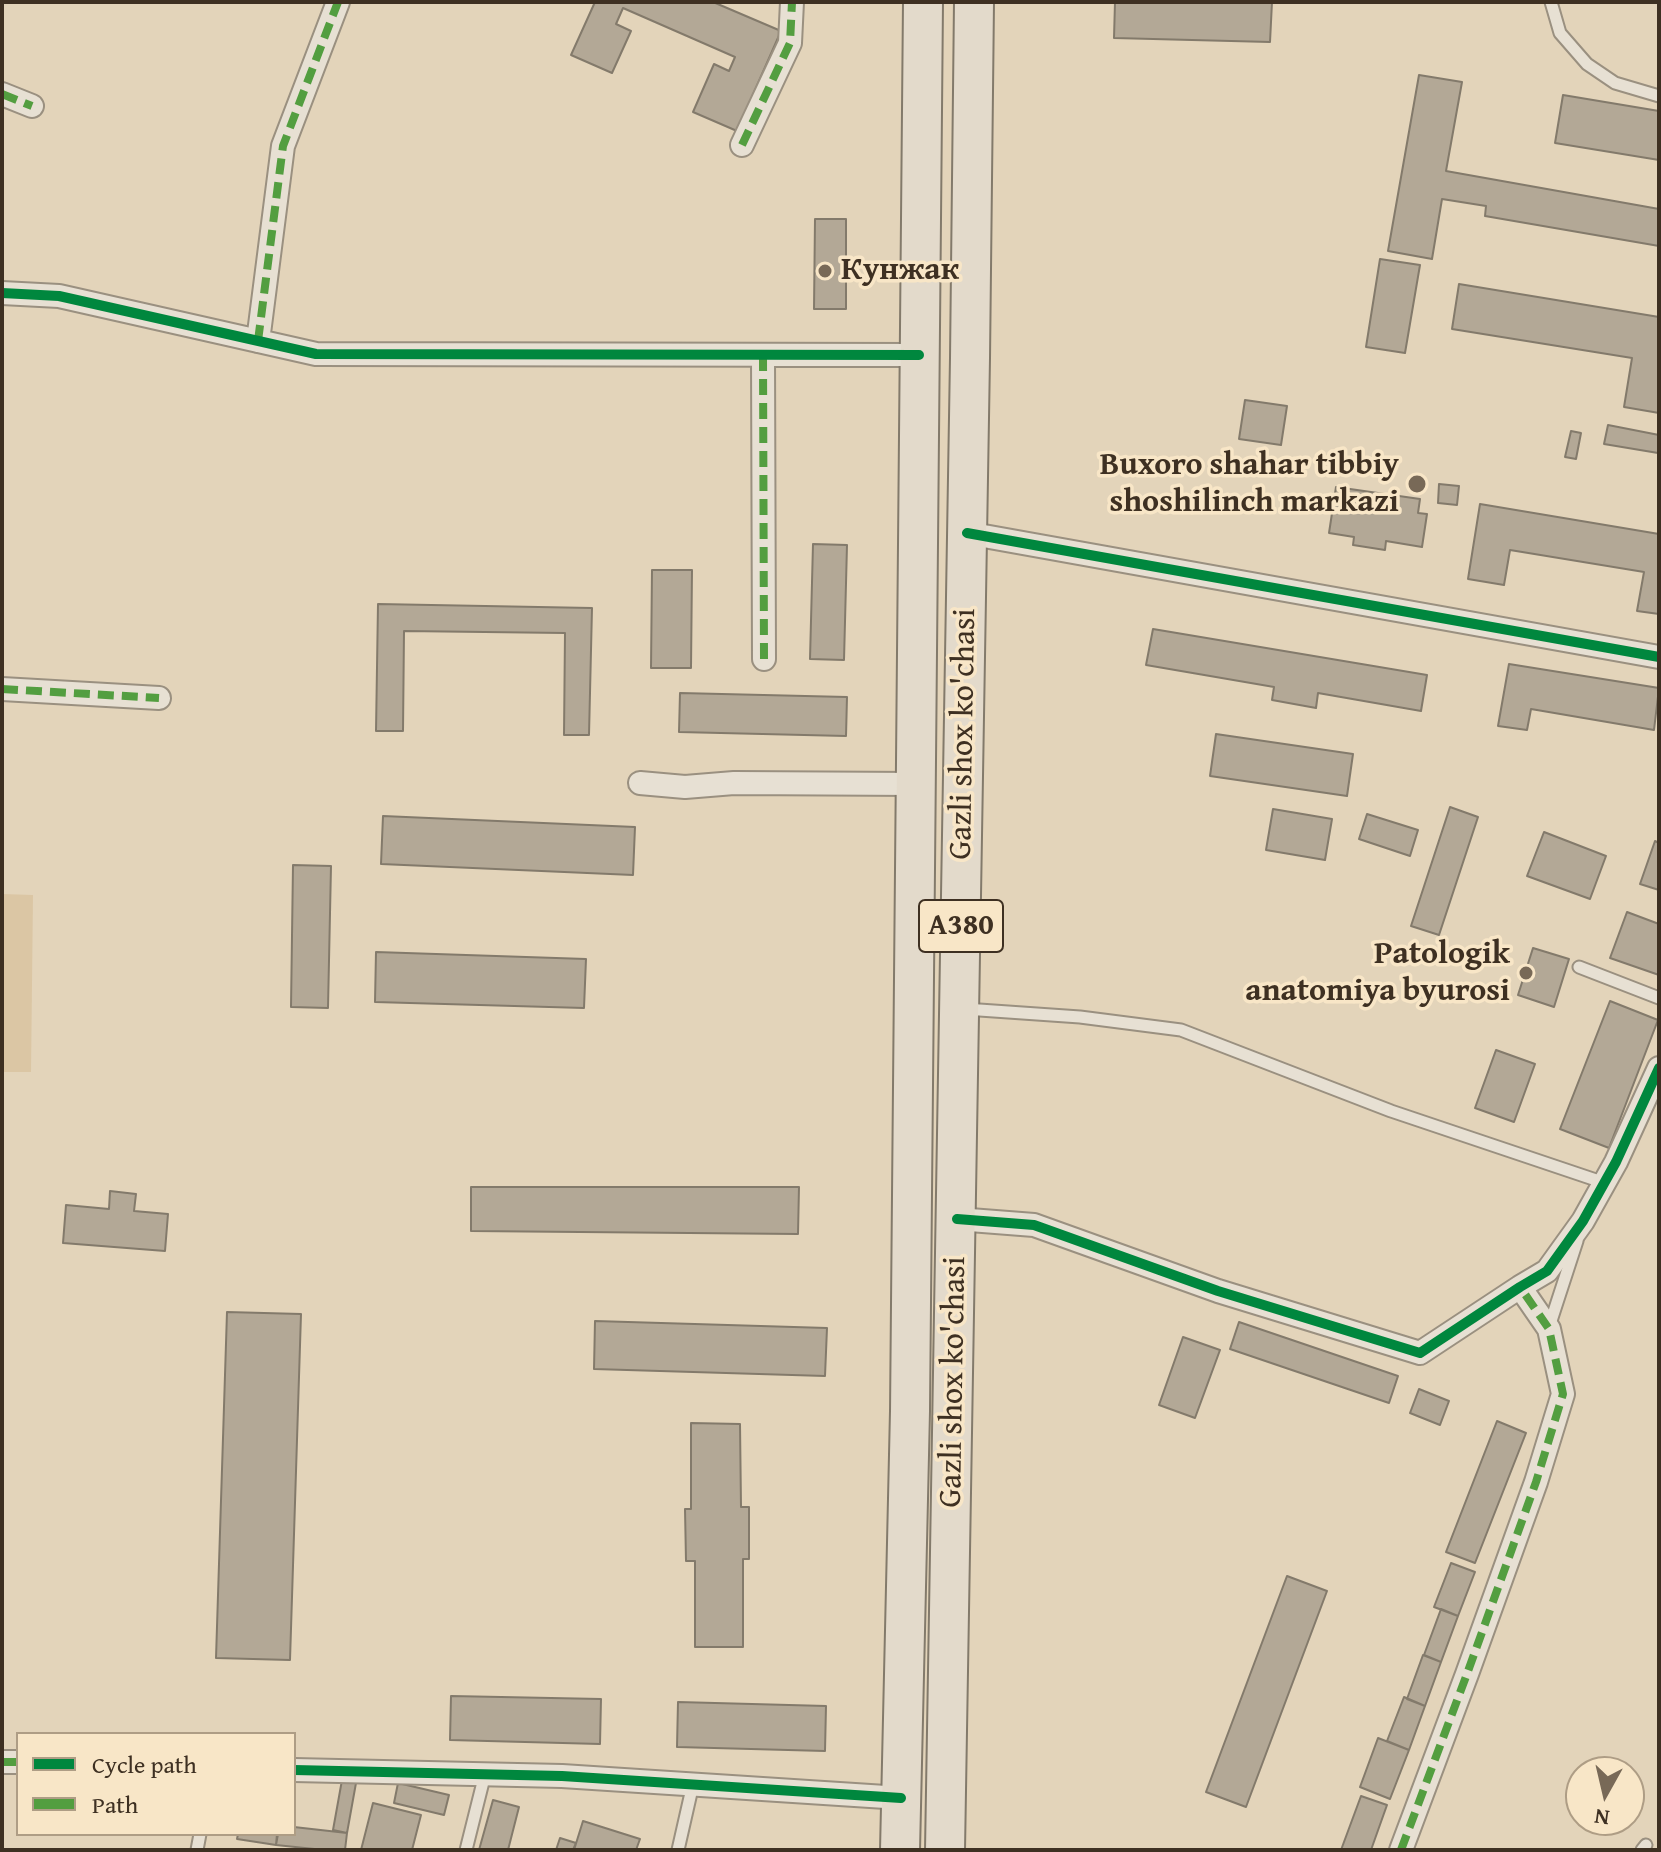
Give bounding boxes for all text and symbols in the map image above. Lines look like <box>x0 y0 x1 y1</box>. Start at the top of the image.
place label: Кунжак <box>841 252 959 290</box>
marker: Кунжак <box>816 262 834 280</box>
place label: Buxoro shahar tibbiy shoshilinch markazi <box>1100 447 1399 522</box>
marker: Buxoro shahar tibbiy shoshilinch markazi <box>1406 473 1428 495</box>
street label: Gazli shox ko'chasi <box>943 608 985 860</box>
road number: A380 <box>919 900 1003 952</box>
place label: Patologik anatomiya byurosi <box>1245 936 1510 1011</box>
marker: Patologik anatomiya byurosi <box>1517 964 1535 982</box>
street label: Gazli shox ko'chasi <box>933 1256 975 1508</box>
legend <box>16 1732 296 1836</box>
text: Cycle path <box>92 1747 197 1782</box>
north arrow <box>1565 1756 1645 1836</box>
text: Path <box>92 1787 138 1822</box>
text: N <box>1592 1801 1611 1835</box>

